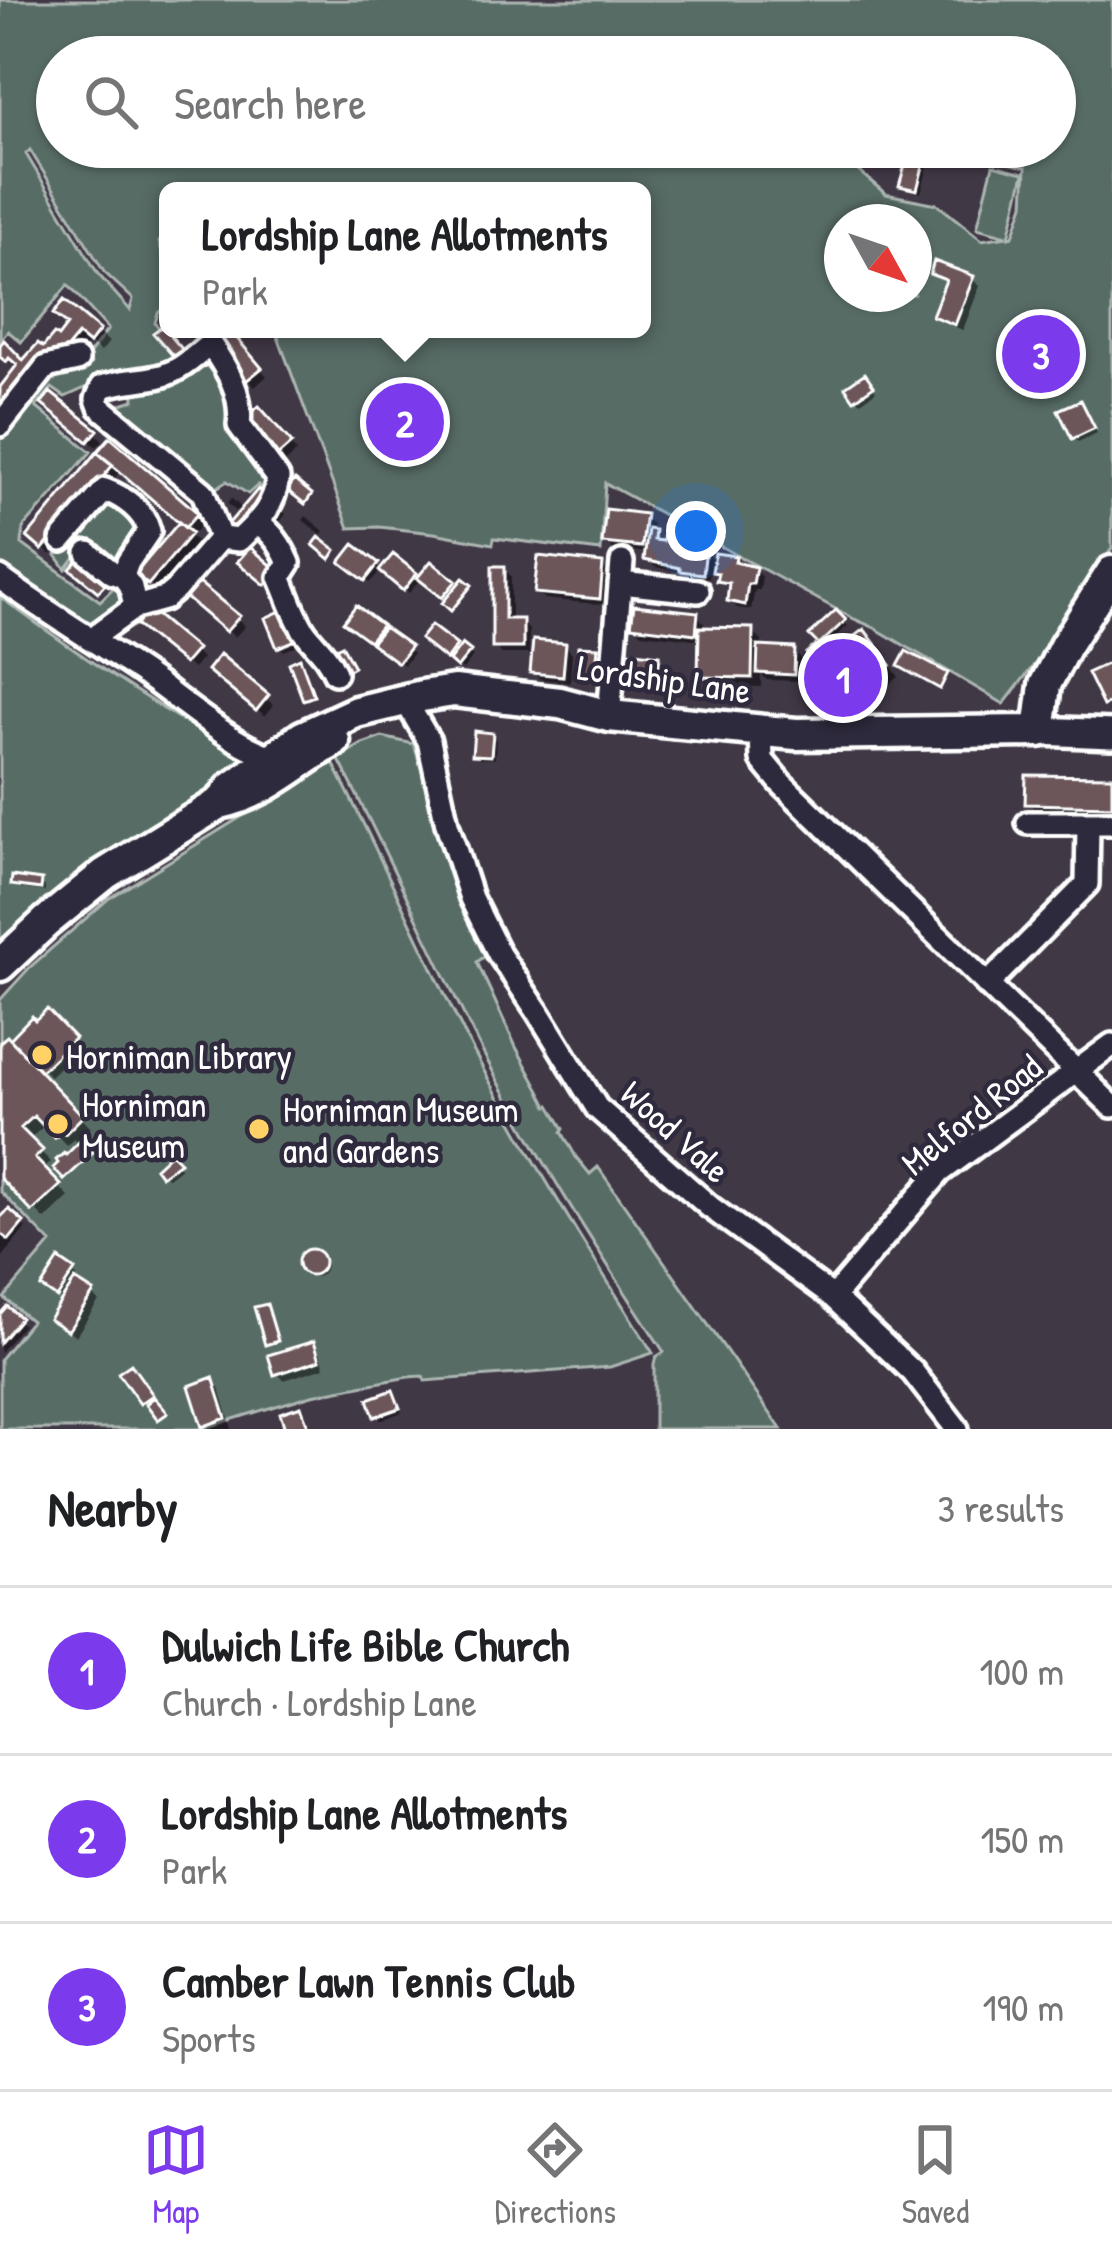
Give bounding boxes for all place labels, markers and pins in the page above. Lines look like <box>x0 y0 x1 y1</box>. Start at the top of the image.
pin: 3 <box>1002 309 1080 399</box>
pin: 2 <box>366 377 444 467</box>
pin: 1 <box>804 633 882 723</box>
place label: Horniman Library <box>66 1031 292 1080</box>
marker: Horniman Library <box>29 1042 55 1068</box>
place label: Horniman Museum <box>82 1079 206 1169</box>
place label: Horniman Museum and Gardens <box>283 1084 519 1174</box>
marker: Horniman Museum <box>45 1111 71 1137</box>
marker: Horniman Museum and Gardens <box>246 1116 272 1142</box>

